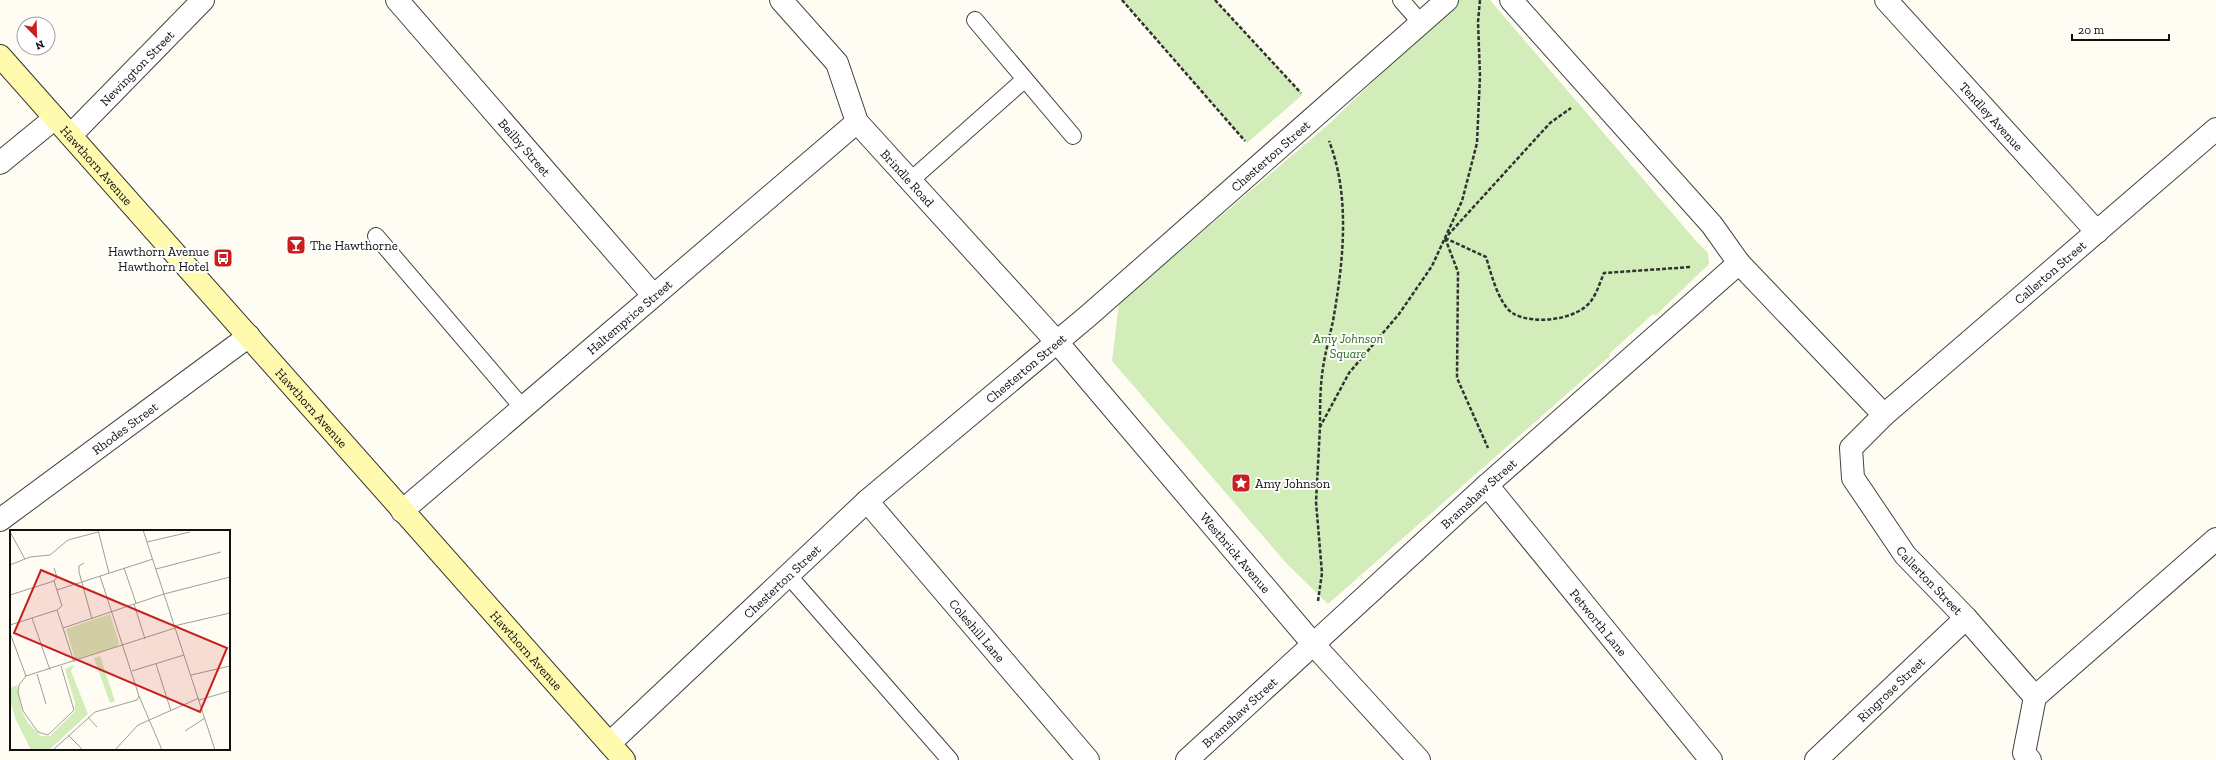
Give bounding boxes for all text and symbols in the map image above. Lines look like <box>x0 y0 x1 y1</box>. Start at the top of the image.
north arrow <box>16 16 56 56</box>
scale bar <box>2072 16 2169 42</box>
text: 20 m <box>2078 23 2105 37</box>
street label: Newington Street <box>96 27 177 109</box>
text: N <box>33 37 46 53</box>
street label: Tendley Avenue <box>1957 79 2027 154</box>
street label: Beilby Street <box>496 115 554 179</box>
street label: Chesterton Street <box>1228 117 1313 194</box>
street label: Hawthorn Avenue <box>58 122 136 208</box>
street label: Brindle Road <box>878 146 938 210</box>
bar icon: The Hawthorne <box>285 234 307 256</box>
street label: Callerton Street <box>2011 237 2089 307</box>
place label: The Hawthorne <box>310 238 398 253</box>
place label: Hawthorn Avenue Hawthorn Hotel <box>108 244 210 274</box>
bus stop icon: Hawthorn Avenue Hawthorn Hotel <box>212 247 234 269</box>
street label: Haltemprice Street <box>584 276 675 357</box>
street label: Chesterton Street <box>983 330 1069 406</box>
park label: Amy Johnson Square <box>1312 331 1383 361</box>
street label: Hawthorn Avenue <box>273 365 351 451</box>
street label: Rhodes Street <box>89 399 161 457</box>
street label: Bramshaw Street <box>1437 455 1519 531</box>
place icon: Amy Johnson <box>1230 472 1252 494</box>
place label: Amy Johnson <box>1255 476 1331 491</box>
street label: Westbrick Avenue <box>1197 509 1274 596</box>
inset map <box>10 530 230 750</box>
street label: Chesterton Street <box>740 541 824 621</box>
street label: Callerton Street <box>1894 543 1966 618</box>
street label: Petworth Lane <box>1567 586 1630 659</box>
street label: Coleshill Lane <box>946 596 1008 665</box>
street label: Hawthorn Avenue <box>487 607 566 693</box>
street label: Ringrose Street <box>1854 654 1928 725</box>
street label: Bramshaw Street <box>1199 674 1280 750</box>

